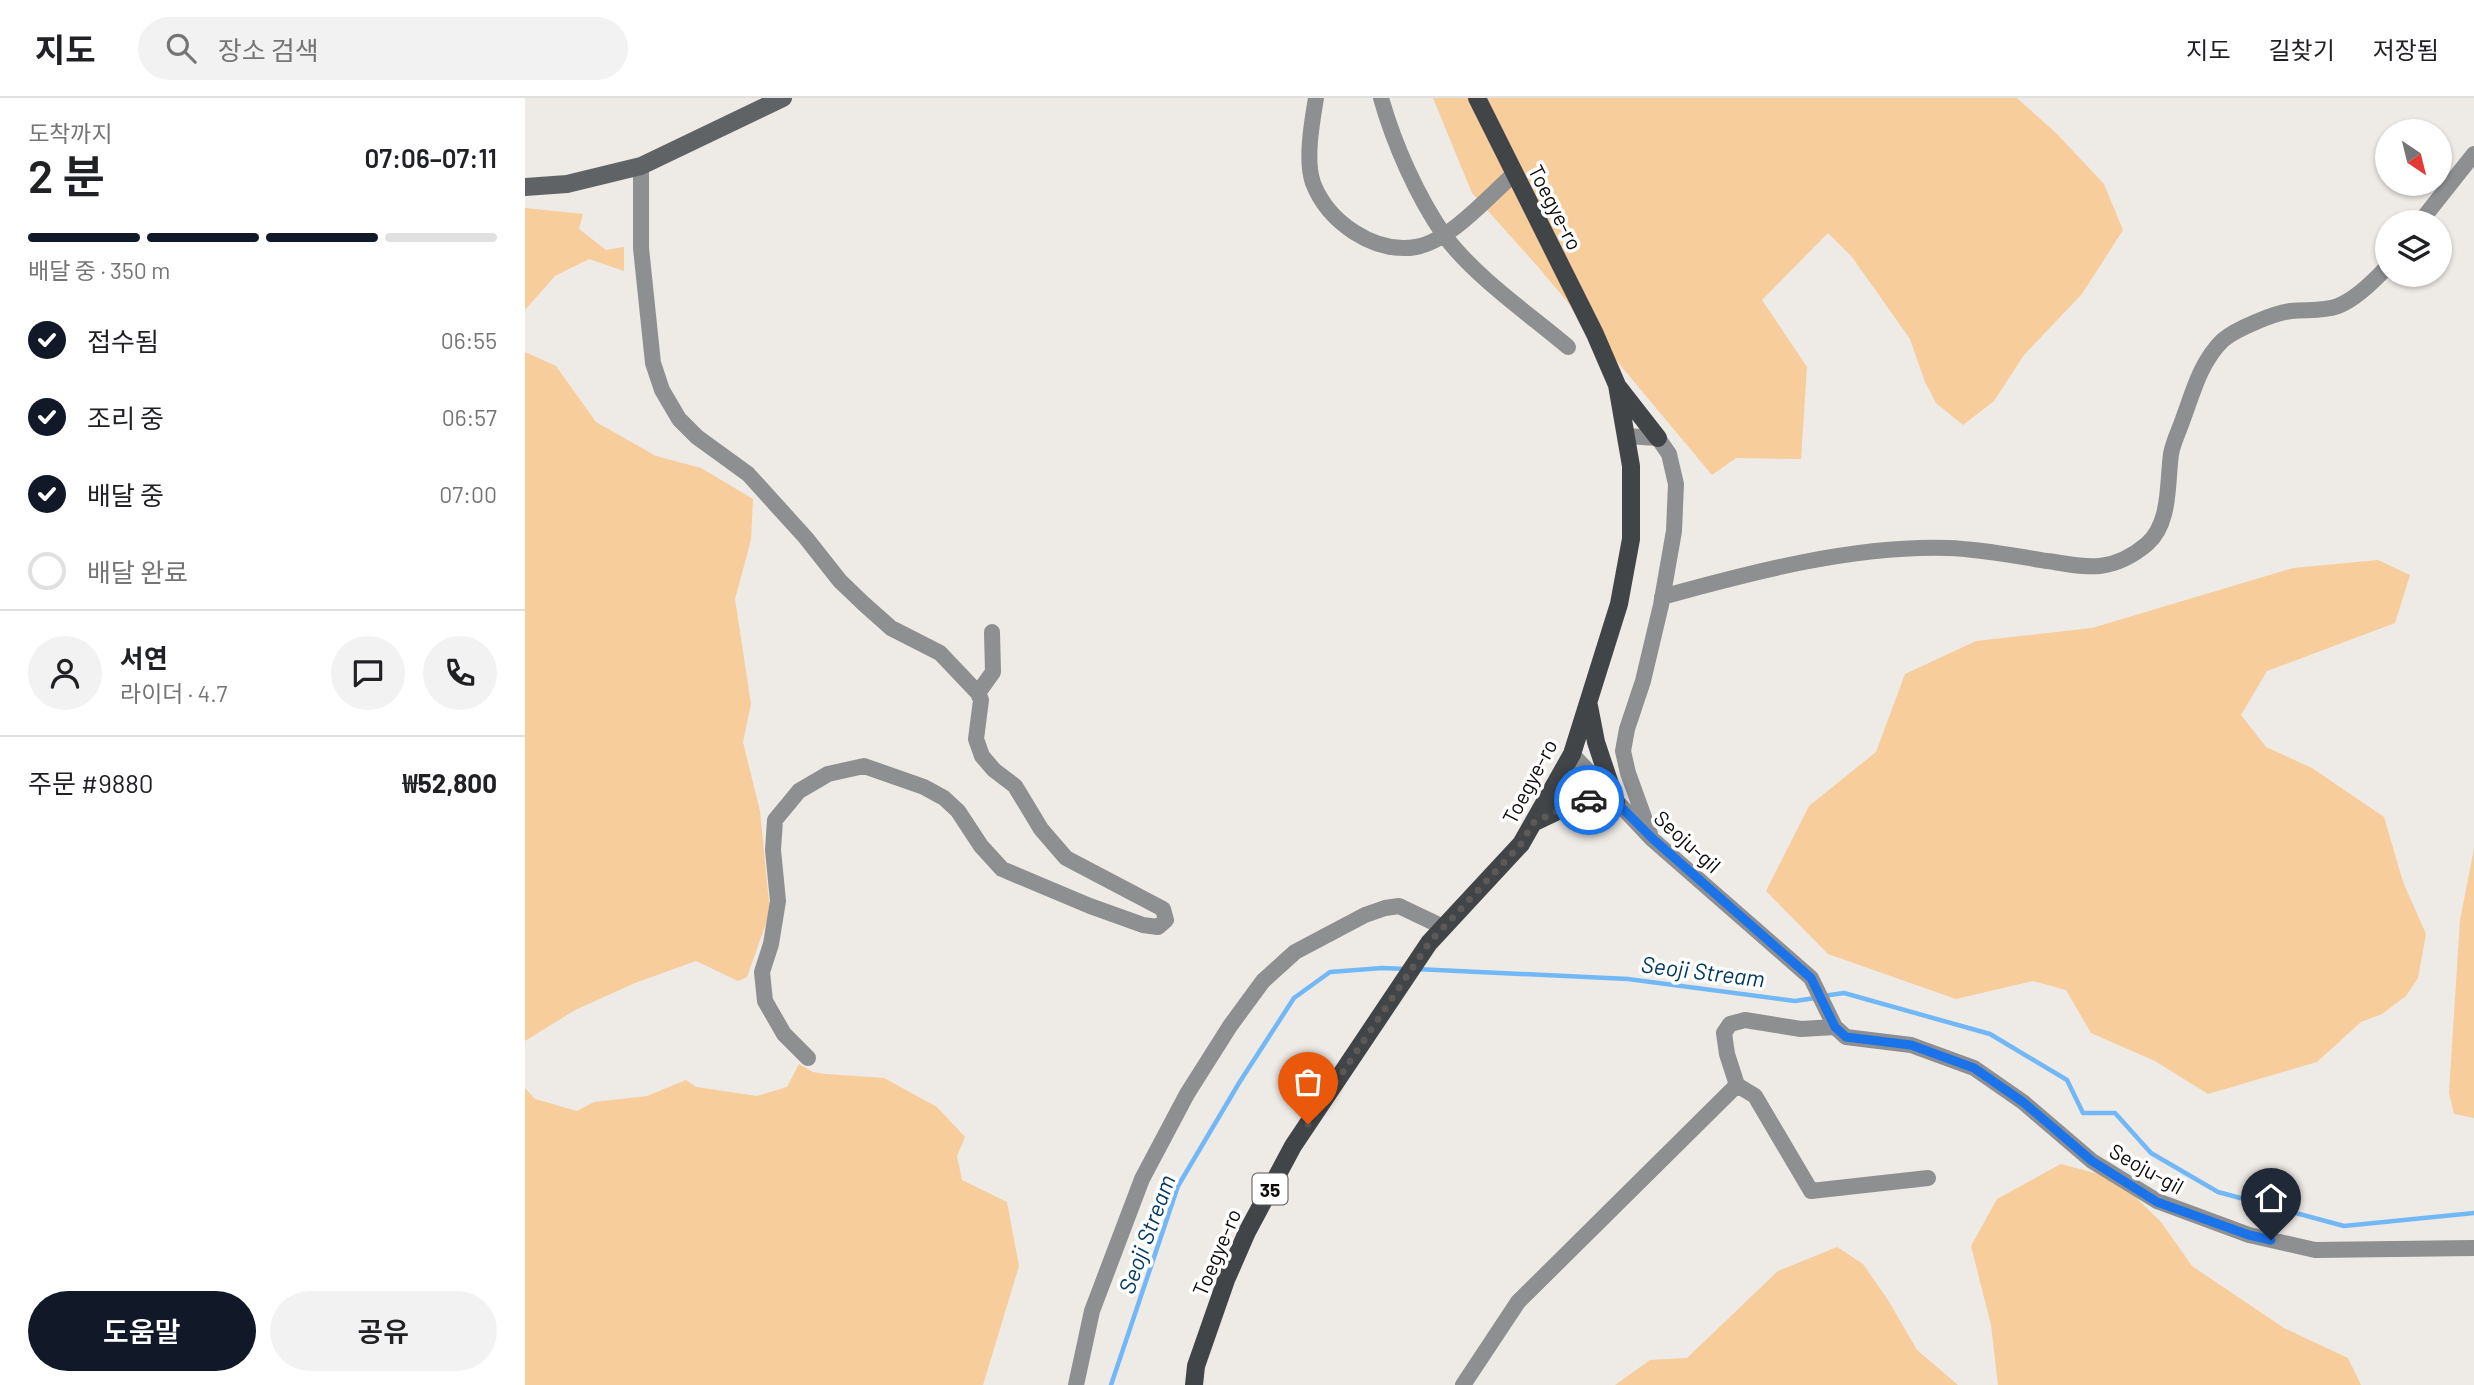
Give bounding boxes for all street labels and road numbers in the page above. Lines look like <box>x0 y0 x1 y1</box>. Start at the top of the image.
street label: Toegye-ro <box>1524 160 1588 254</box>
street label: Toegye-ro <box>1496 734 1562 828</box>
street label: Seoju-gil <box>1650 805 1726 877</box>
street label: Seoju-gil <box>2106 1137 2188 1199</box>
road number: 35 <box>1253 1174 1287 1204</box>
street label: Toegye-ro <box>1186 1205 1246 1299</box>

